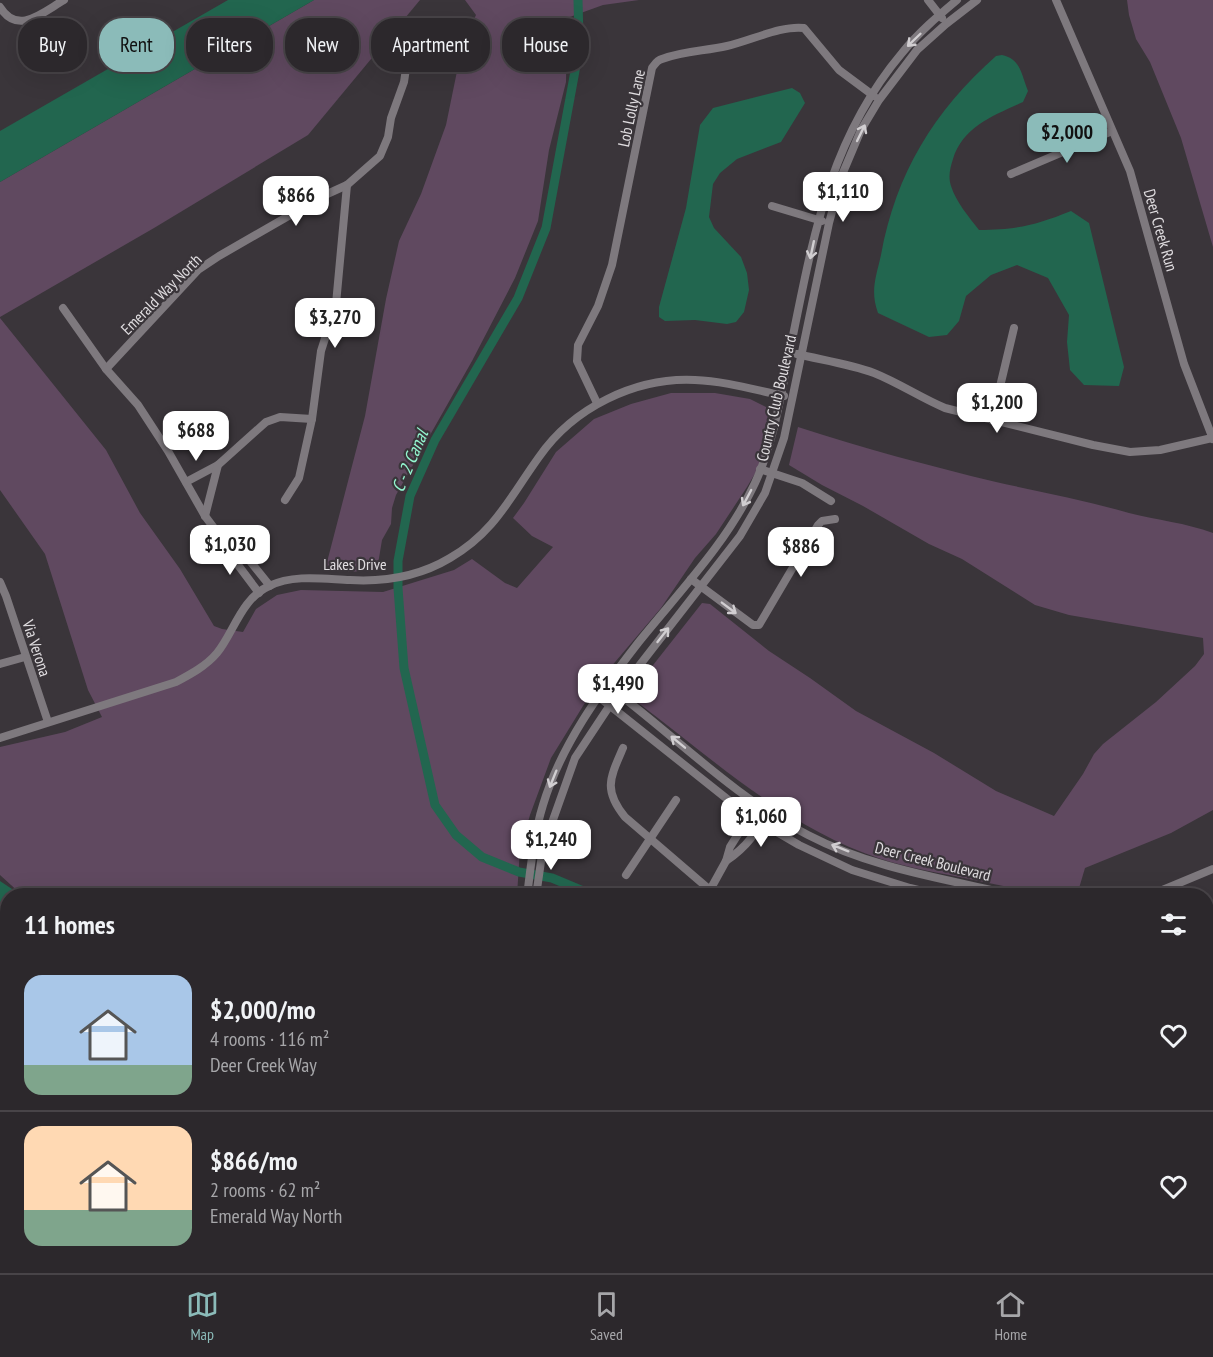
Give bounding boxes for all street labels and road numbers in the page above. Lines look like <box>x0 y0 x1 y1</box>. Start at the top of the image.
street label: Lob Lolly Lane <box>613 67 649 149</box>
street label: Deer Creek Run <box>1140 187 1182 273</box>
street label: Emerald Way North <box>117 250 205 338</box>
street label: Country Club Boulevard <box>752 333 800 463</box>
street label: Lakes Drive <box>323 554 387 574</box>
street label: Via Verona <box>18 616 56 679</box>
street label: Deer Creek Boulevard <box>873 837 993 885</box>

